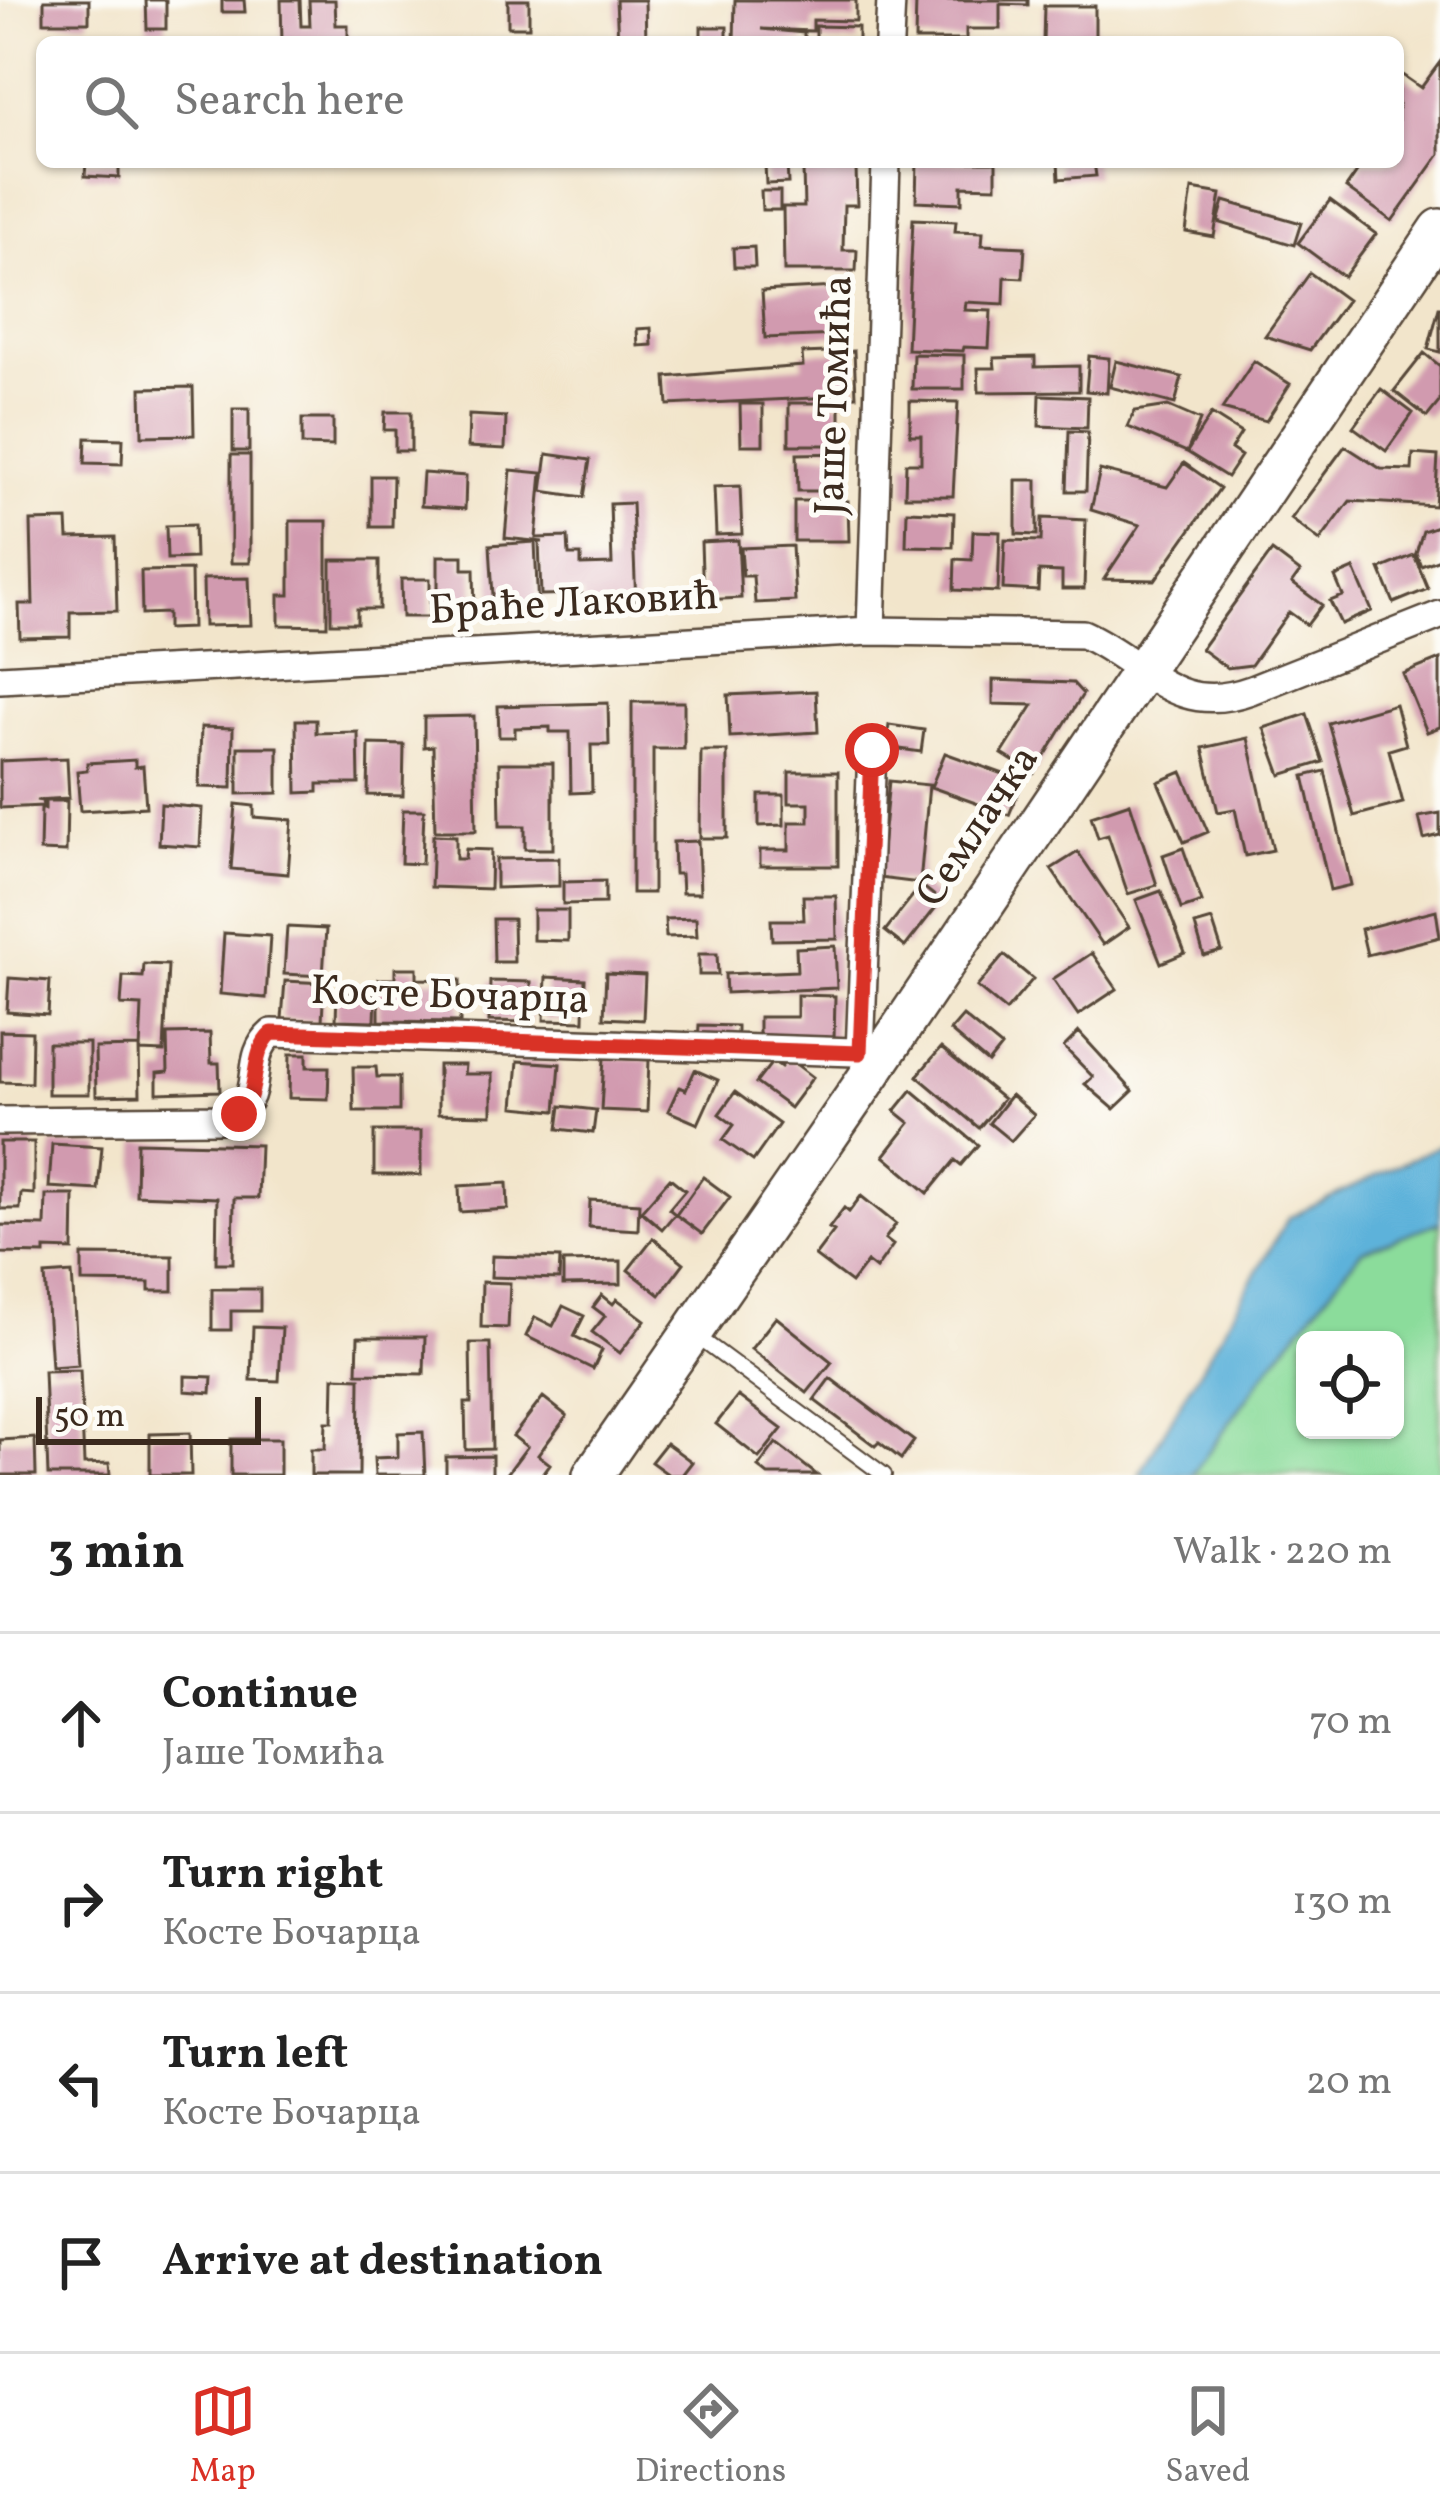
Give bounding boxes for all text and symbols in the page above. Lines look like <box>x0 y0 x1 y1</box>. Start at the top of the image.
search box <box>36 36 1404 168</box>
icon: search <box>78 69 144 135</box>
text: Search here <box>174 71 405 134</box>
street label: Јаше Томића <box>802 274 870 516</box>
street label: Браће Лаковић <box>428 568 720 642</box>
route start <box>845 723 899 777</box>
street label: Семлачка <box>903 734 1055 920</box>
street label: Косте Бочарца <box>310 963 590 1031</box>
route end <box>212 1087 266 1141</box>
map controls <box>1296 1331 1404 1439</box>
button: locate <box>1296 1331 1404 1439</box>
scale bar <box>36 1391 261 1444</box>
text: 50 m <box>54 1395 125 1441</box>
text: 3 min <box>48 1518 185 1589</box>
text: Walk · 220 m <box>1173 1526 1392 1580</box>
text: Continue <box>162 1664 358 1727</box>
icon: ahead <box>48 1690 114 1756</box>
text: 70 m <box>1309 1696 1392 1750</box>
text: Јаше Томића <box>162 1727 385 1781</box>
text: Turn right <box>162 1844 383 1907</box>
icon: right <box>48 1870 114 1936</box>
text: 130 m <box>1292 1876 1392 1930</box>
text: Косте Бочарца <box>162 1907 421 1961</box>
text: Turn left <box>162 2024 348 2087</box>
icon: left <box>48 2050 114 2116</box>
text: 20 m <box>1306 2056 1392 2110</box>
text: Косте Бочарца <box>162 2087 421 2141</box>
icon: arrive <box>48 2230 114 2296</box>
text: Arrive at destination <box>162 2231 603 2294</box>
tab: Map <box>190 2378 256 2496</box>
tab: Directions <box>635 2378 786 2496</box>
tab: Saved <box>1165 2378 1250 2496</box>

